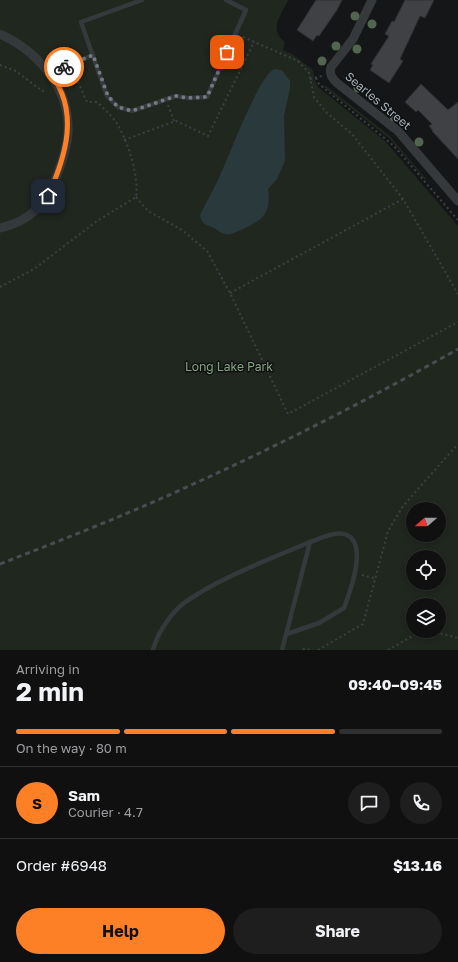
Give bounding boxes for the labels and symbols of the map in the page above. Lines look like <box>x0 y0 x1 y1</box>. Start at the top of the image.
pin <box>210 35 244 69</box>
courier <box>44 47 84 87</box>
street label: Searles Street <box>342 69 415 133</box>
pin <box>31 179 65 213</box>
park label: Long Lake Park <box>185 359 273 374</box>
north arrow <box>406 502 446 542</box>

